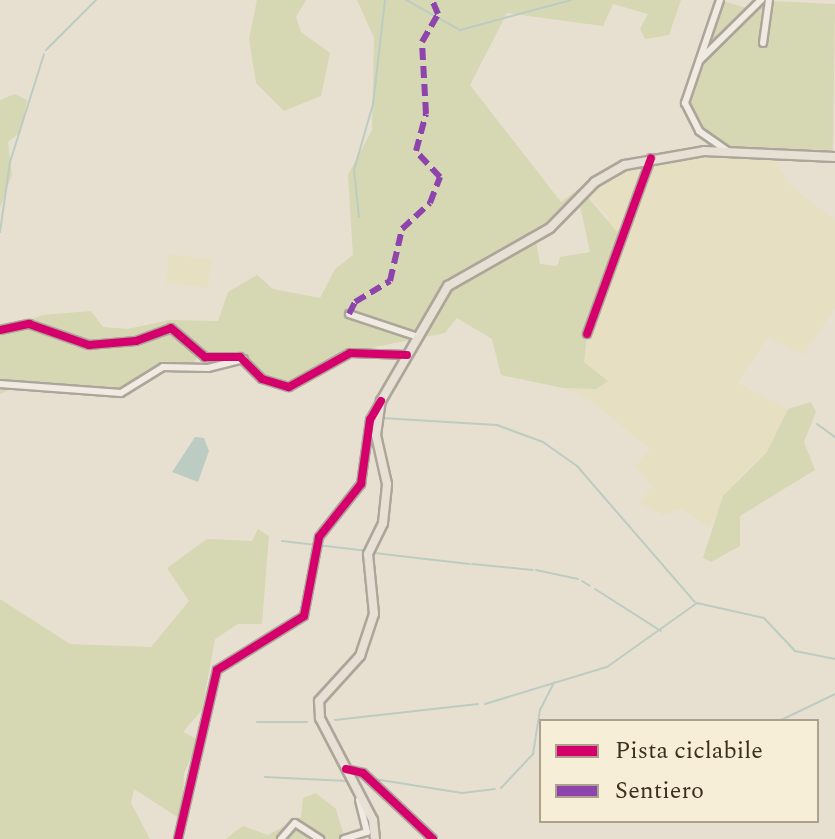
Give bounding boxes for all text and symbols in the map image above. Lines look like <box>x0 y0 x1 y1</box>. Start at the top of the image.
legend <box>539 719 819 823</box>
text: Pista ciclabile <box>615 733 763 769</box>
text: Sentiero <box>615 773 704 809</box>

